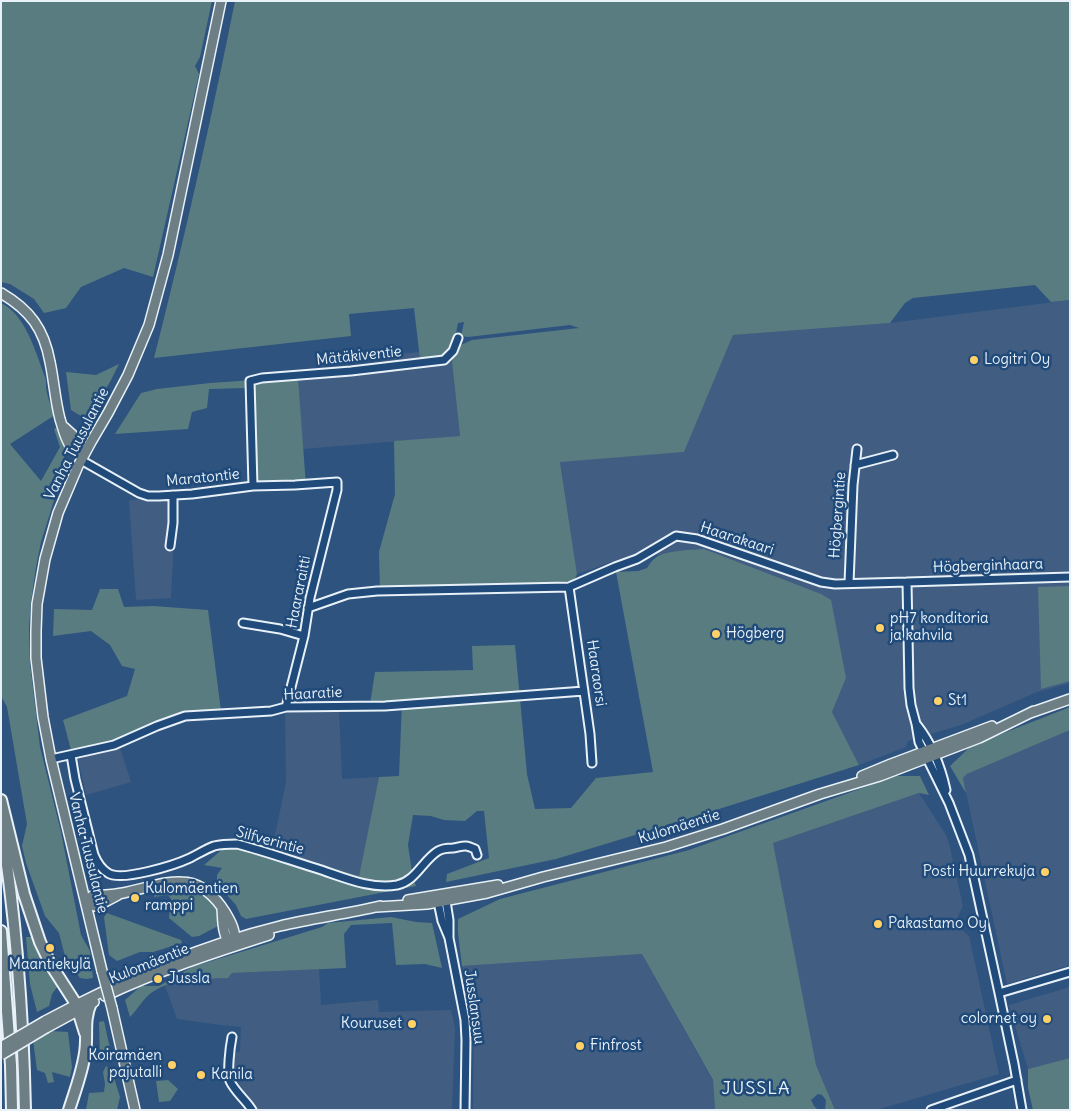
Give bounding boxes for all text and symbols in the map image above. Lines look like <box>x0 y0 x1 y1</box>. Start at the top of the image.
street label: Mätäkiventie <box>315 343 403 369</box>
place label: Logitri Oy <box>984 351 1050 369</box>
marker: Logitri Oy <box>968 354 980 366</box>
street label: Vanha Tuusulantie <box>41 385 113 503</box>
street label: Maratontie <box>165 465 241 491</box>
street label: Högbergintie <box>826 471 850 559</box>
street label: Haarakaari <box>698 519 776 559</box>
street label: Haararaitti <box>283 554 315 630</box>
street label: Högberginhaara <box>932 555 1044 577</box>
place label: pH7 konditoria ja kahvila <box>890 610 989 645</box>
marker: pH7 konditoria ja kahvila <box>874 622 886 634</box>
place label: Högberg <box>726 625 784 643</box>
marker: Högberg <box>710 628 722 640</box>
street label: Haaraorsi <box>582 639 610 707</box>
street label: Haaratie <box>283 683 343 705</box>
place label: St1 <box>948 692 967 710</box>
marker: St1 <box>932 695 944 707</box>
street label: Vanha Tuusulantie <box>64 791 112 915</box>
street label: Kulomäentie <box>636 806 722 848</box>
street label: Silfverintie <box>234 823 306 859</box>
place label: Posti Huurrekuja <box>923 863 1035 881</box>
marker: Posti Huurrekuja <box>1039 866 1051 878</box>
place label: Kulomäentien ramppi <box>145 880 238 915</box>
marker: Kulomäentien ramppi <box>129 892 141 904</box>
place label: Pakastamo Oy <box>888 915 987 933</box>
marker: Pakastamo Oy <box>872 918 884 930</box>
street label: Kulomäentie <box>106 940 192 988</box>
marker: Maantiekylä <box>44 942 56 954</box>
place label: Maantiekylä <box>9 956 91 974</box>
street label: Jusslansuu <box>460 969 488 1045</box>
place label: Jussla <box>168 970 210 988</box>
marker: Jussla <box>152 973 164 985</box>
place label: colornet oy <box>961 1010 1037 1028</box>
marker: colornet oy <box>1041 1013 1053 1025</box>
place label: Kouruset <box>341 1015 402 1033</box>
marker: Kouruset <box>406 1018 418 1030</box>
place label: Finfrost <box>590 1037 642 1055</box>
marker: Finfrost <box>574 1040 586 1052</box>
place label: Koiramäen pajutalli <box>88 1047 162 1082</box>
marker: Koiramäen pajutalli <box>166 1059 178 1071</box>
place label: Kanila <box>211 1066 253 1084</box>
marker: Kanila <box>195 1069 207 1081</box>
district label: JUSSLA <box>721 1078 791 1100</box>

